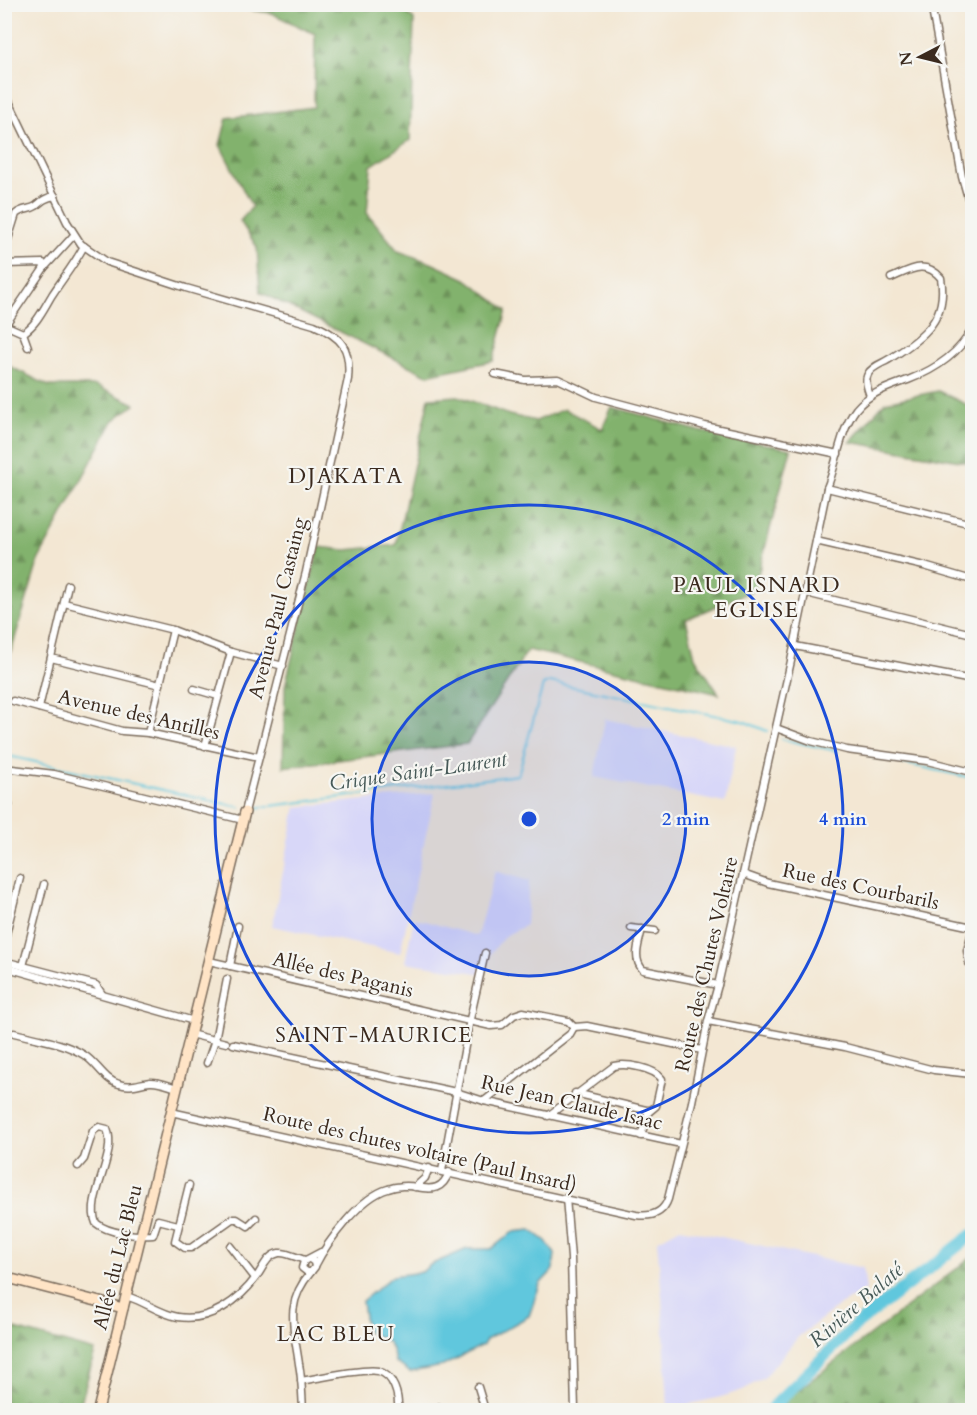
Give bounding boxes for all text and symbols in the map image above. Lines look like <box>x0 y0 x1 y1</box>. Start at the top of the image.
north arrow <box>890 27 950 87</box>
text: N <box>894 50 918 67</box>
district label: DJAKATA <box>288 461 404 491</box>
street label: Avenue Paul Castaing <box>242 514 313 702</box>
district label: PAUL ISNARD EGLISE <box>673 570 841 625</box>
street label: Avenue des Antilles <box>55 683 223 746</box>
water label: Crique Saint-Laurent <box>328 745 510 798</box>
text: 2 min <box>662 807 710 832</box>
text: 4 min <box>819 807 867 832</box>
centre of rings <box>519 809 539 829</box>
street label: Route des Chutes Voltaire <box>669 854 744 1075</box>
street label: Rue des Courbarils <box>780 857 942 916</box>
street label: Allée des Paganis <box>270 945 416 1004</box>
district label: SAINT-MAURICE <box>275 1021 473 1050</box>
street label: Rue Jean Claude Isaac <box>478 1068 665 1137</box>
street label: Route des chutes voltaire (Paul Insard) <box>260 1100 579 1199</box>
street label: Allée du Lac Bleu <box>86 1182 149 1333</box>
water label: Rivière Balaté <box>803 1255 911 1355</box>
district label: LAC BLEU <box>277 1320 395 1349</box>

